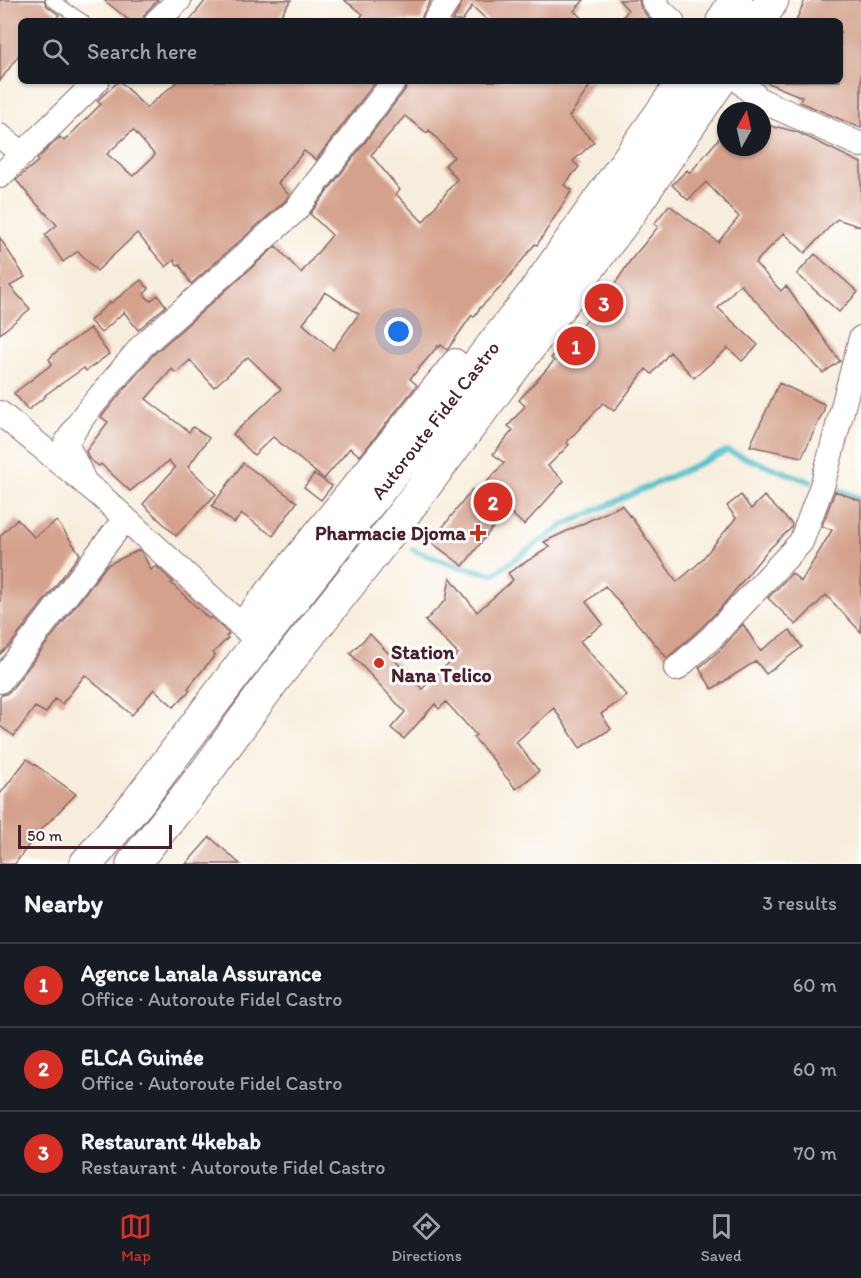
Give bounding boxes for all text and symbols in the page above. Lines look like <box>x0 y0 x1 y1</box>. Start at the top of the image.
search box <box>18 18 843 84</box>
icon: search <box>39 35 72 68</box>
text: Search here <box>87 38 197 65</box>
north arrow <box>717 102 771 156</box>
pin: 3 <box>584 280 624 326</box>
your location <box>384 317 413 346</box>
pin: 1 <box>556 324 596 368</box>
street label: Autoroute Fidel Castro <box>366 336 504 504</box>
pin: 2 <box>474 480 512 524</box>
place label: Pharmacie Djoma <box>315 521 467 546</box>
marker: Pharmacie Djoma <box>471 526 485 540</box>
place label: Station Nana Telico <box>391 640 492 687</box>
marker: Station Nana Telico <box>372 656 386 670</box>
scale bar <box>18 822 172 850</box>
text: 50 m <box>27 826 62 845</box>
text: Nearby <box>24 887 103 919</box>
text: 3 results <box>762 891 837 915</box>
text: Agence Lanala Assurance <box>81 960 322 987</box>
text: 1 <box>39 973 48 997</box>
text: 60 m <box>793 973 837 997</box>
text: Office · Autoroute Fidel Castro <box>81 987 342 1011</box>
text: ELCA Guinée <box>81 1044 204 1071</box>
text: 2 <box>38 1057 49 1081</box>
text: 60 m <box>793 1057 837 1081</box>
text: Office · Autoroute Fidel Castro <box>81 1071 342 1095</box>
text: Restaurant 4kebab <box>81 1128 261 1155</box>
text: 3 <box>38 1141 49 1165</box>
text: 70 m <box>793 1141 837 1165</box>
text: Restaurant · Autoroute Fidel Castro <box>81 1155 385 1179</box>
tab: Map <box>119 1210 152 1265</box>
tab: Directions <box>391 1210 462 1265</box>
tab: Saved <box>701 1210 742 1265</box>

